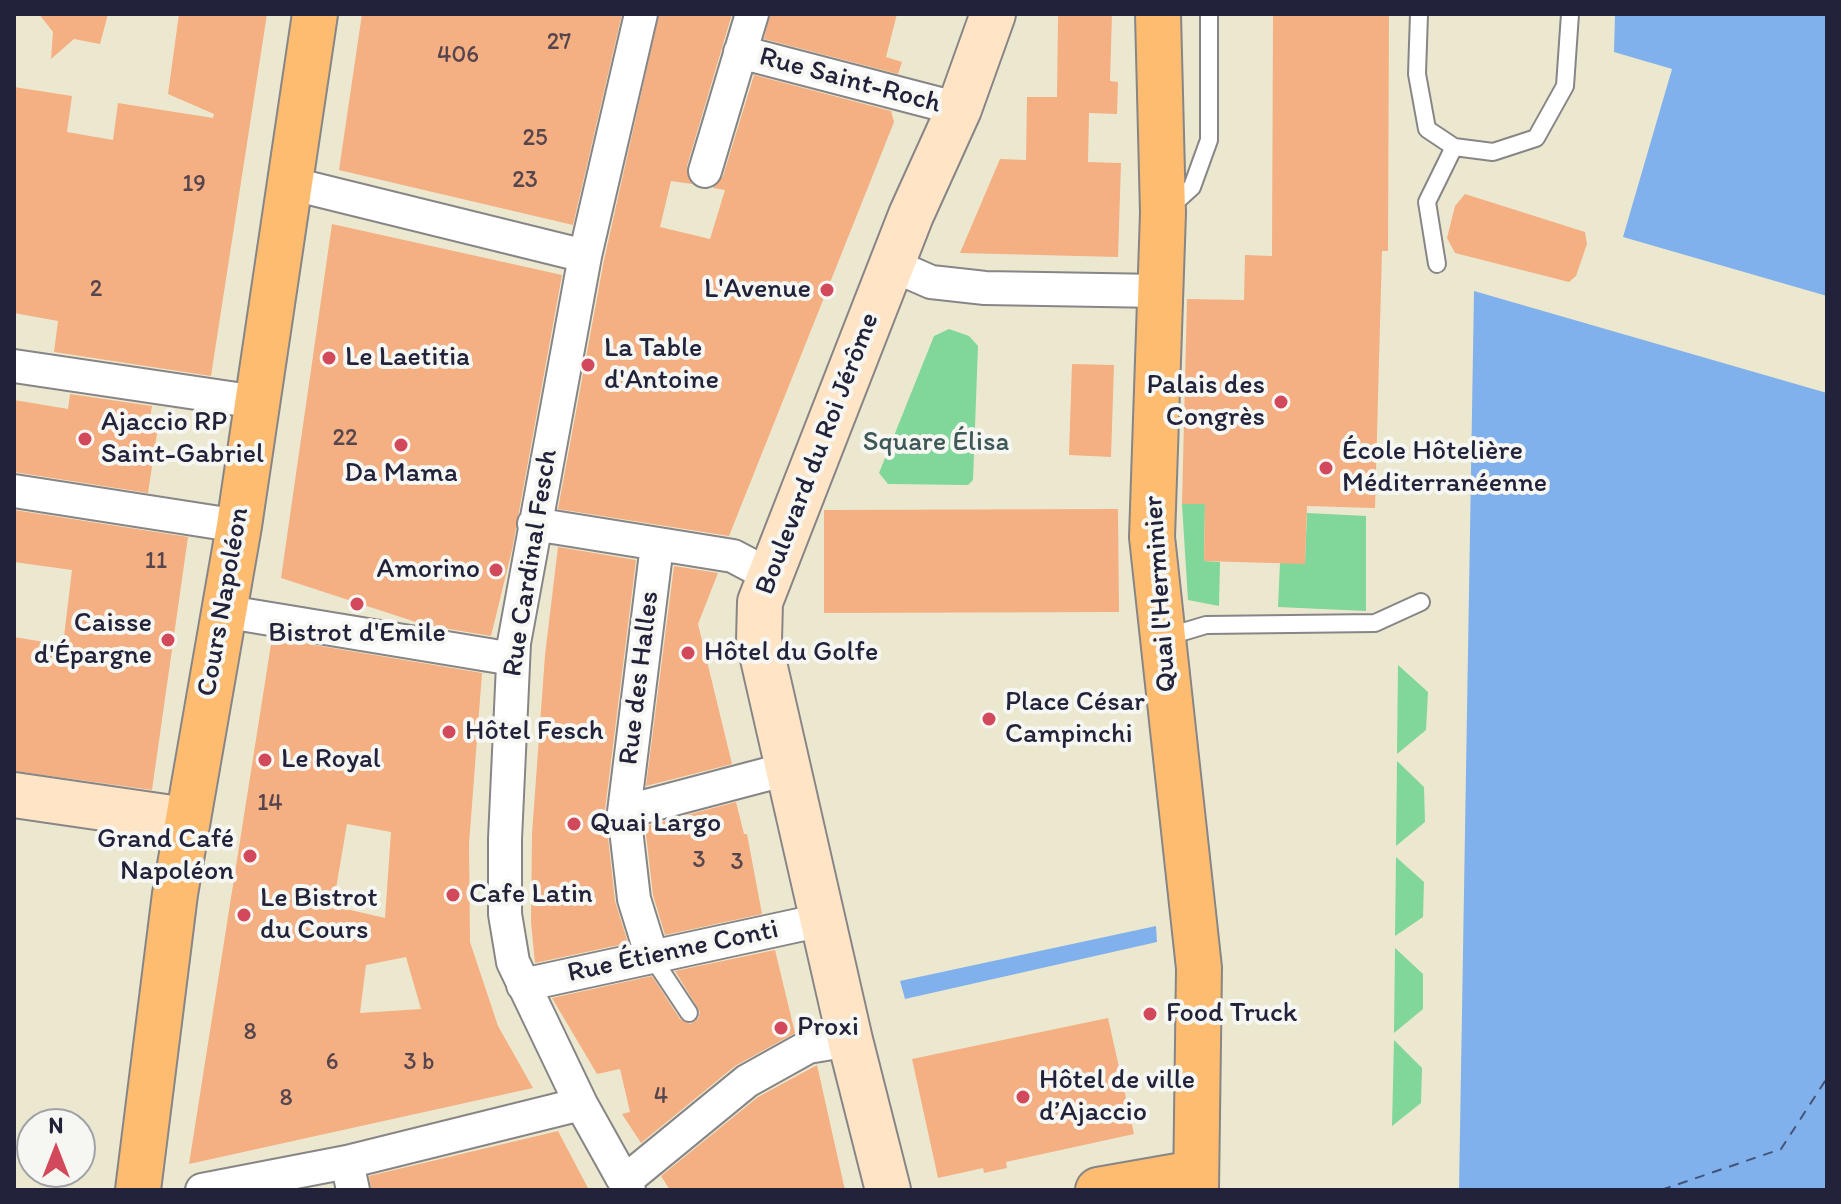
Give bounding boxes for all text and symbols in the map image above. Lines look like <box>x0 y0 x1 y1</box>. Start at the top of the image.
house number: 27 <box>547 29 571 57</box>
street label: Rue Saint-Roch <box>755 41 945 121</box>
house number: 406 <box>437 42 479 70</box>
house number: 25 <box>522 125 548 153</box>
house number: 23 <box>512 167 538 195</box>
house number: 19 <box>182 171 206 199</box>
place label: L'Avenue <box>704 273 811 307</box>
house number: 2 <box>90 276 102 304</box>
marker: L'Avenue <box>818 281 836 299</box>
street label: Boulevard du Roi Jérôme <box>749 308 887 600</box>
place label: La Table d'Antoine <box>604 332 719 398</box>
place label: Le Laetitia <box>345 341 470 375</box>
marker: Le Laetitia <box>320 349 338 367</box>
marker: La Table d'Antoine <box>579 356 597 374</box>
place label: Palais des Congrès <box>1147 369 1265 435</box>
marker: Palais des Congrès <box>1272 393 1290 411</box>
place label: Ajaccio RP Saint-Gabriel <box>101 406 264 472</box>
house number: 22 <box>332 425 358 453</box>
park label: Square Élisa <box>863 426 1009 460</box>
marker: Ajaccio RP Saint-Gabriel <box>76 430 94 448</box>
place label: École Hôtelière Méditerranéenne <box>1342 435 1547 501</box>
marker: Da Mama <box>392 436 410 454</box>
street label: Rue Cardinal Fesch <box>496 447 566 679</box>
place label: Da Mama <box>344 457 458 491</box>
marker: École Hôtelière Méditerranéenne <box>1317 459 1335 477</box>
street label: Quai l'Herminier <box>1137 495 1185 693</box>
street label: Cours Napoléon <box>191 505 257 699</box>
house number: 11 <box>145 548 167 576</box>
place label: Amorino <box>377 553 480 587</box>
marker: Amorino <box>487 561 505 579</box>
street label: Rue des Halles <box>613 589 667 767</box>
marker: Bistrot d'Emile <box>348 595 366 613</box>
place label: Caisse d'Épargne <box>34 607 152 673</box>
place label: Bistrot d'Emile <box>268 617 446 651</box>
marker: Caisse d'Épargne <box>159 631 177 649</box>
place label: Hôtel du Golfe <box>704 636 878 670</box>
marker: Hôtel du Golfe <box>679 644 697 662</box>
place label: Place César Campinchi <box>1005 686 1145 752</box>
marker: Place César Campinchi <box>980 710 998 728</box>
place label: Hôtel Fesch <box>465 715 604 749</box>
marker: Hôtel Fesch <box>440 723 458 741</box>
place label: Le Royal <box>281 743 381 777</box>
marker: Le Royal <box>256 751 274 769</box>
house number: 14 <box>257 790 283 818</box>
place label: Quai Largo <box>590 807 721 841</box>
marker: Quai Largo <box>565 815 583 833</box>
place label: Grand Café Napoléon <box>97 823 234 889</box>
marker: Grand Café Napoléon <box>241 847 259 865</box>
house number: 3 <box>692 847 706 875</box>
house number: 3 <box>730 849 744 877</box>
place label: Cafe Latin <box>469 878 593 912</box>
place label: Le Bistrot du Cours <box>260 882 378 948</box>
marker: Cafe Latin <box>444 886 462 904</box>
marker: Le Bistrot du Cours <box>235 906 253 924</box>
street label: Rue Étienne Conti <box>564 913 782 991</box>
place label: Food Truck <box>1166 997 1297 1031</box>
marker: Food Truck <box>1141 1005 1159 1023</box>
place label: Proxi <box>797 1011 859 1045</box>
house number: 8 <box>243 1019 257 1047</box>
marker: Proxi <box>772 1019 790 1037</box>
house number: 6 <box>326 1049 338 1077</box>
house number: 3 b <box>404 1049 434 1077</box>
place label: Hôtel de ville d’Ajaccio <box>1039 1064 1195 1130</box>
house number: 4 <box>654 1083 668 1111</box>
house number: 8 <box>279 1085 293 1113</box>
marker: Hôtel de ville d’Ajaccio <box>1014 1088 1032 1106</box>
north arrow <box>16 1108 96 1188</box>
text: N <box>49 1112 63 1139</box>

